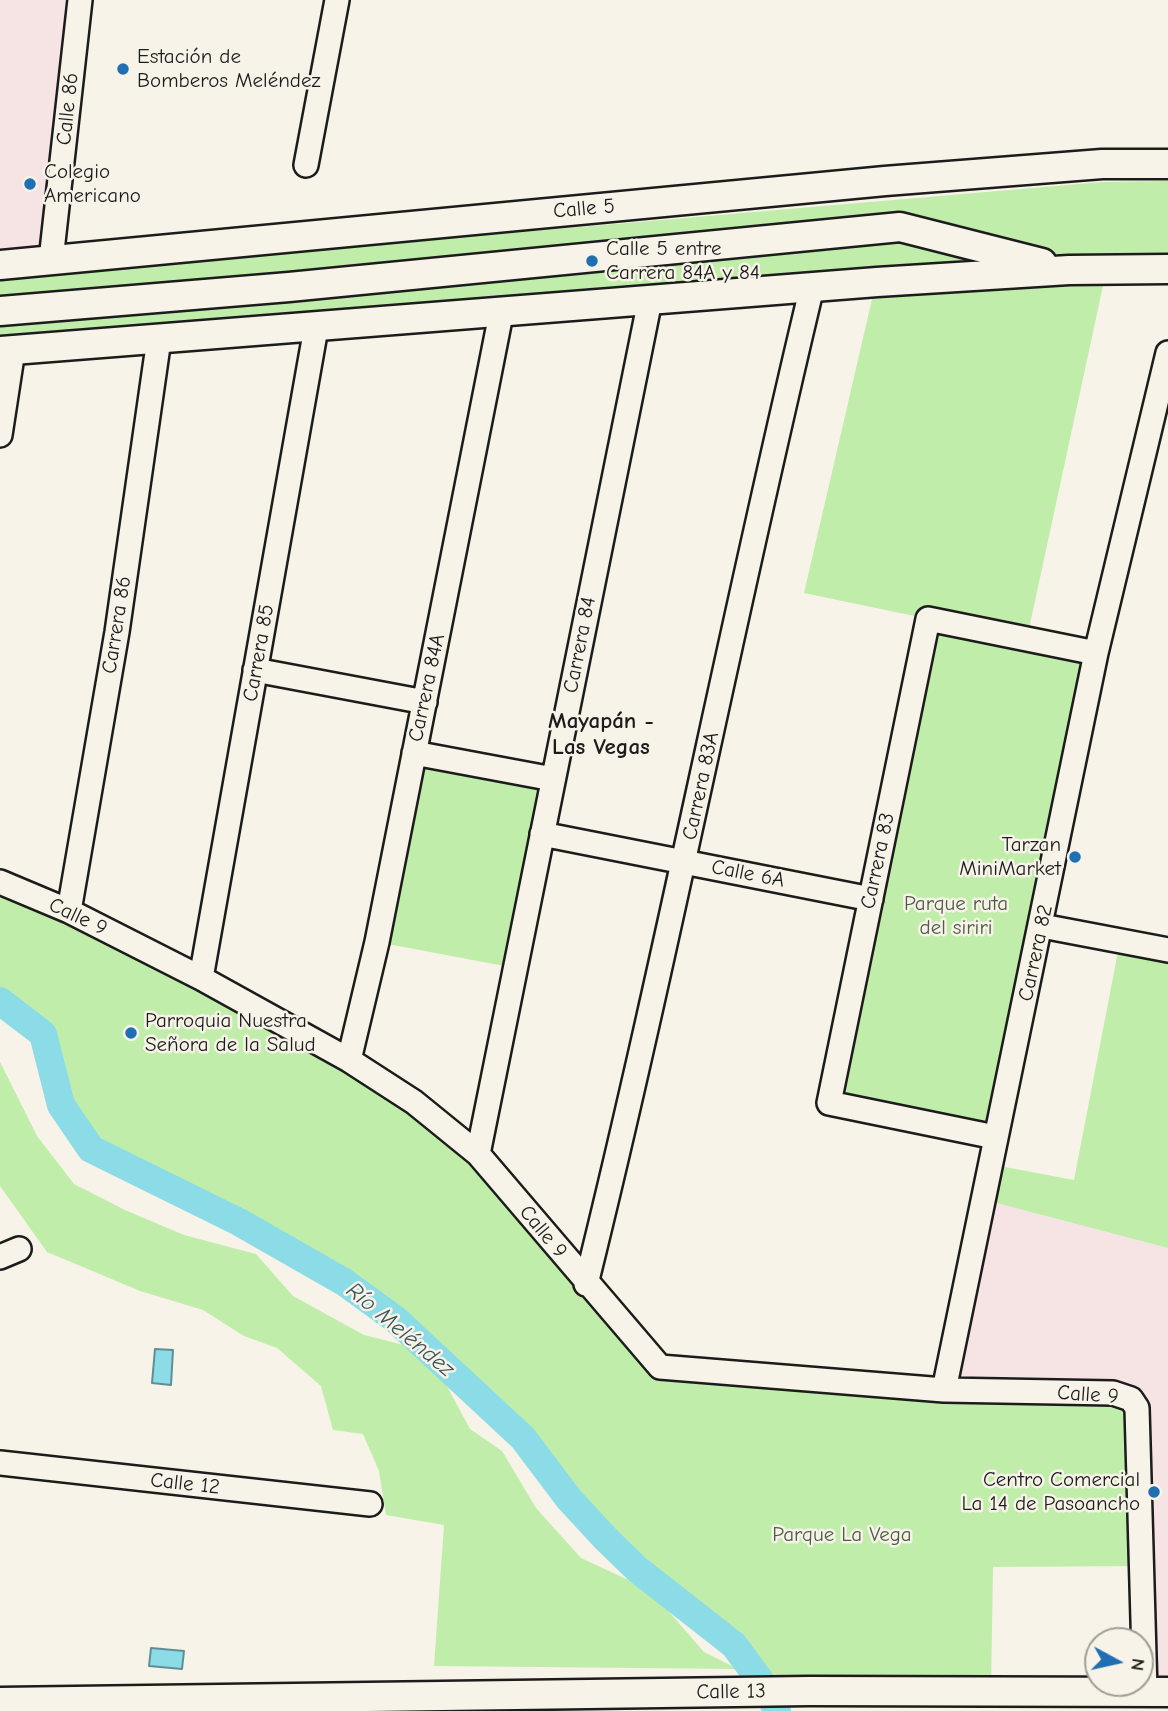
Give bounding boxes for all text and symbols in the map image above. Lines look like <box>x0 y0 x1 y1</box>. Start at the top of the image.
place label: Estación de Bomberos Meléndez <box>137 44 321 94</box>
marker: Estación de Bomberos Meléndez <box>115 61 131 77</box>
street label: Calle 86 <box>52 72 84 146</box>
place label: Colegio Americano <box>44 159 141 209</box>
marker: Colegio Americano <box>22 176 38 192</box>
street label: Calle 5 <box>552 194 616 224</box>
place label: Calle 5 entre Carrera 84A y 84 <box>606 236 760 286</box>
marker: Calle 5 entre Carrera 84A y 84 <box>584 253 600 269</box>
street label: Carrera 86 <box>97 574 137 676</box>
street label: Carrera 84 <box>558 595 602 695</box>
street label: Carrera 85 <box>238 602 280 704</box>
street label: Carrera 84A <box>403 632 451 744</box>
district label: Mayapán - Las Vegas <box>548 707 654 761</box>
street label: Carrera 83A <box>677 730 725 842</box>
street label: Carrera 83 <box>856 811 900 911</box>
place label: Tarzan MiniMarket <box>959 832 1061 882</box>
marker: Tarzan MiniMarket <box>1067 849 1083 865</box>
street label: Calle 6A <box>709 855 787 893</box>
park label: Parque ruta del siriri <box>904 891 1008 941</box>
street label: Calle 9 <box>45 893 111 941</box>
street label: Carrera 82 <box>1013 902 1059 1004</box>
place label: Parroquia Nuestra Señora de la Salud <box>145 1008 316 1058</box>
marker: Parroquia Nuestra Señora de la Salud <box>123 1025 139 1041</box>
street label: Calle 9 <box>514 1200 572 1264</box>
water label: Río Meléndez <box>340 1277 460 1383</box>
street label: Calle 9 <box>1056 1380 1120 1410</box>
place label: Centro Comercial La 14 de Pasoancho <box>961 1467 1140 1517</box>
street label: Calle 12 <box>149 1468 221 1500</box>
marker: Centro Comercial La 14 de Pasoancho <box>1146 1484 1162 1500</box>
park label: Parque La Vega <box>772 1522 912 1548</box>
north arrow <box>1084 1627 1154 1697</box>
text: N <box>1126 1657 1150 1672</box>
street label: Calle 13 <box>696 1679 766 1705</box>

